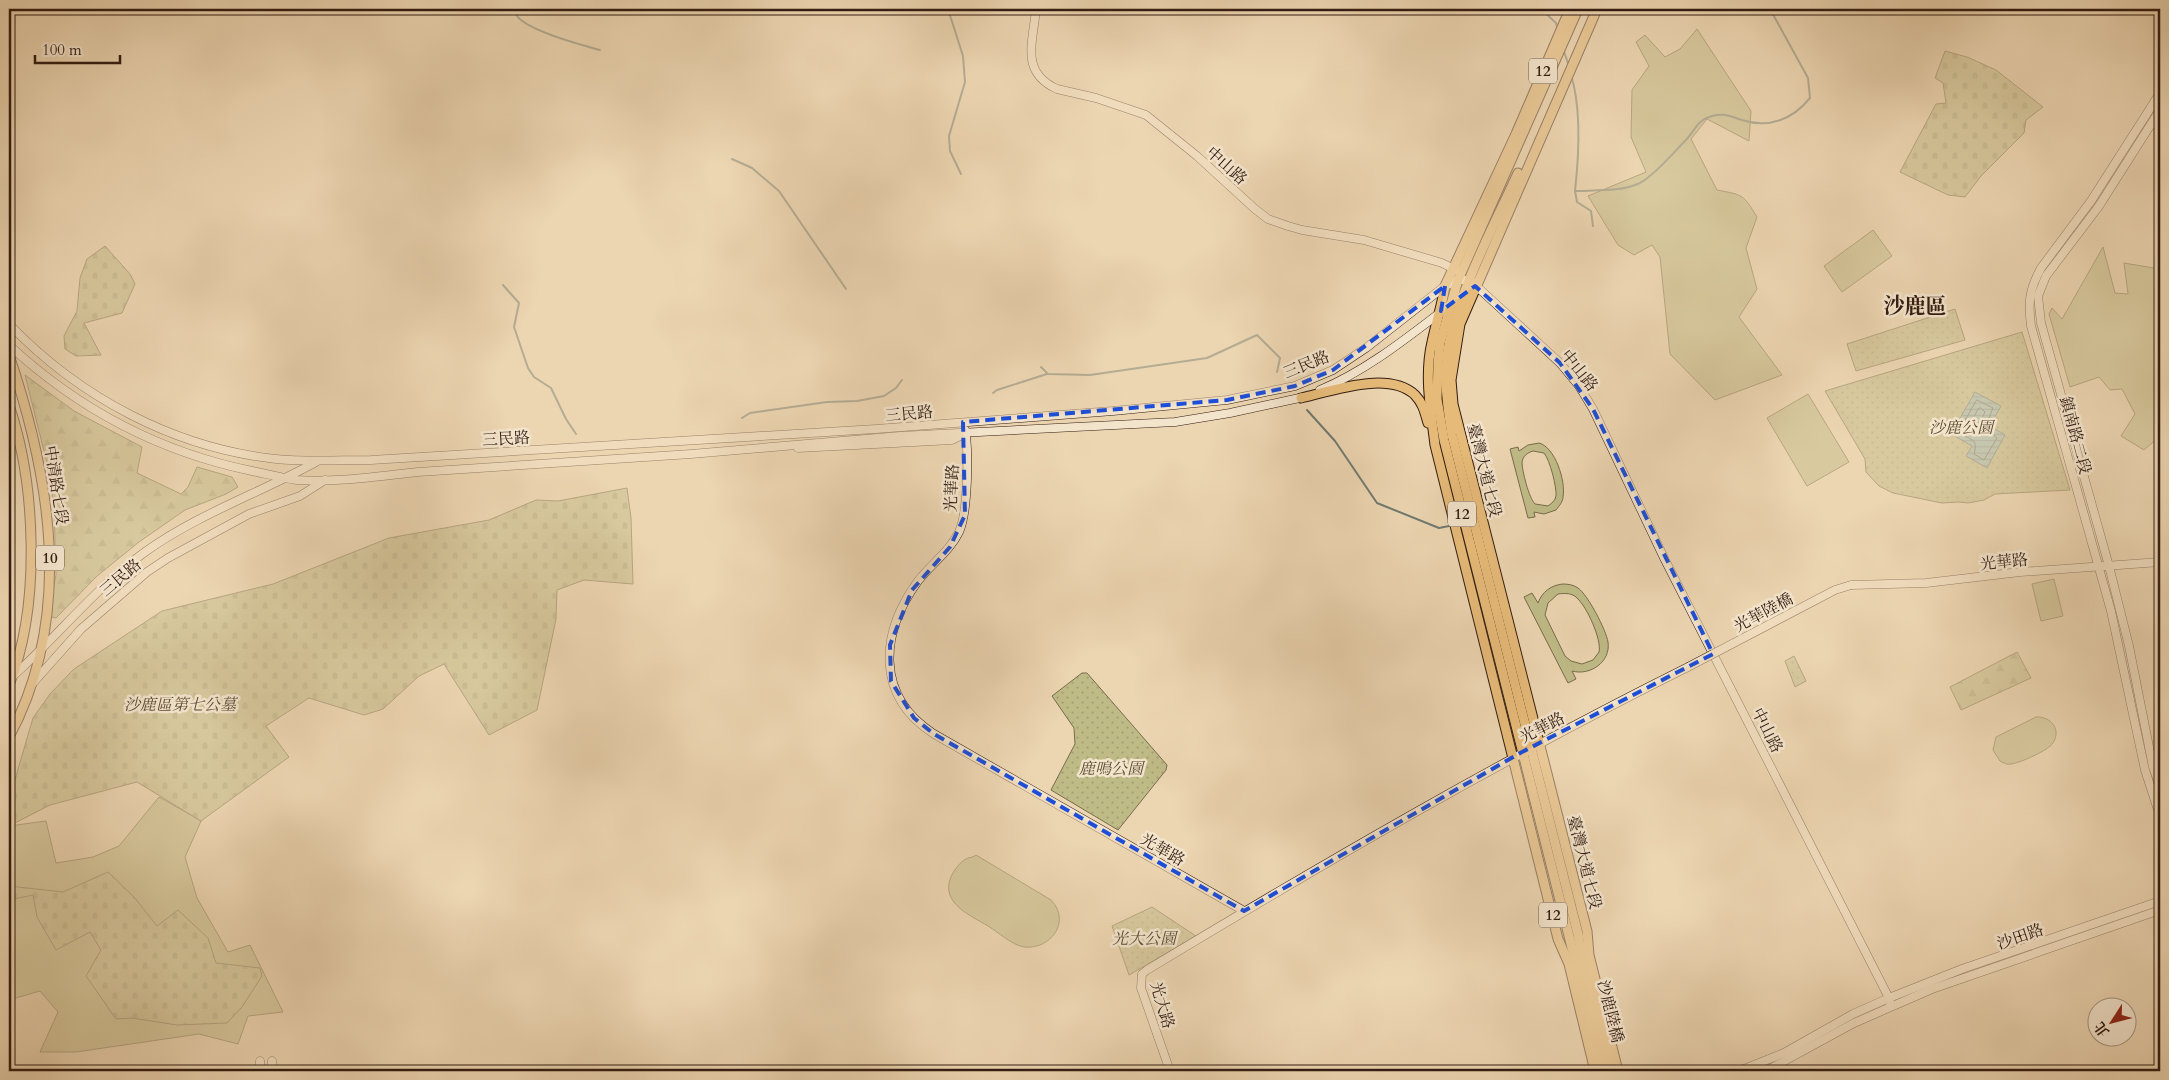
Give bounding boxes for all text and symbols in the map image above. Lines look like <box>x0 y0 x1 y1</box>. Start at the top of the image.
scale bar <box>35 32 120 64</box>
text: 100 m <box>42 40 82 60</box>
road number: 12 <box>1529 58 1557 84</box>
street label: 中山路 <box>1201 142 1252 190</box>
district label: 沙鹿區 <box>1884 292 1947 321</box>
street label: 中山路 <box>1556 345 1603 396</box>
street label: 三民路 <box>1280 346 1333 384</box>
street label: 鎮南路二段 <box>2054 394 2096 477</box>
street label: 三民路 <box>884 401 934 427</box>
park label: 沙鹿公園 <box>1929 417 1996 439</box>
street label: 臺灣大道七段 <box>1462 421 1506 519</box>
street label: 三民路 <box>482 427 531 451</box>
street label: 中清路七段 <box>39 444 73 526</box>
street label: 光華路 <box>940 464 964 513</box>
road number: 12 <box>1448 502 1476 526</box>
road number: 10 <box>36 546 64 570</box>
street label: 光華路 <box>1979 549 2029 575</box>
street label: 三民路 <box>95 554 146 602</box>
street label: 光華陸橋 <box>1730 588 1797 638</box>
park label: 沙鹿區第七公墓 <box>124 694 239 716</box>
street label: 中山路 <box>1746 704 1788 757</box>
street label: 光華路 <box>1516 707 1569 749</box>
park label: 鹿鳴公園 <box>1079 758 1146 780</box>
street label: 臺灣大道七段 <box>1562 813 1606 911</box>
street label: 光華路 <box>1136 828 1189 871</box>
road number: 12 <box>1539 902 1567 928</box>
street label: 沙田路 <box>1994 919 2047 955</box>
park label: 光大公園 <box>1112 928 1179 950</box>
street label: 沙鹿陸橋 <box>1592 978 1628 1045</box>
street label: 光大路 <box>1145 979 1179 1031</box>
north arrow <box>2086 998 2136 1048</box>
text: 北 <box>2090 1018 2114 1041</box>

